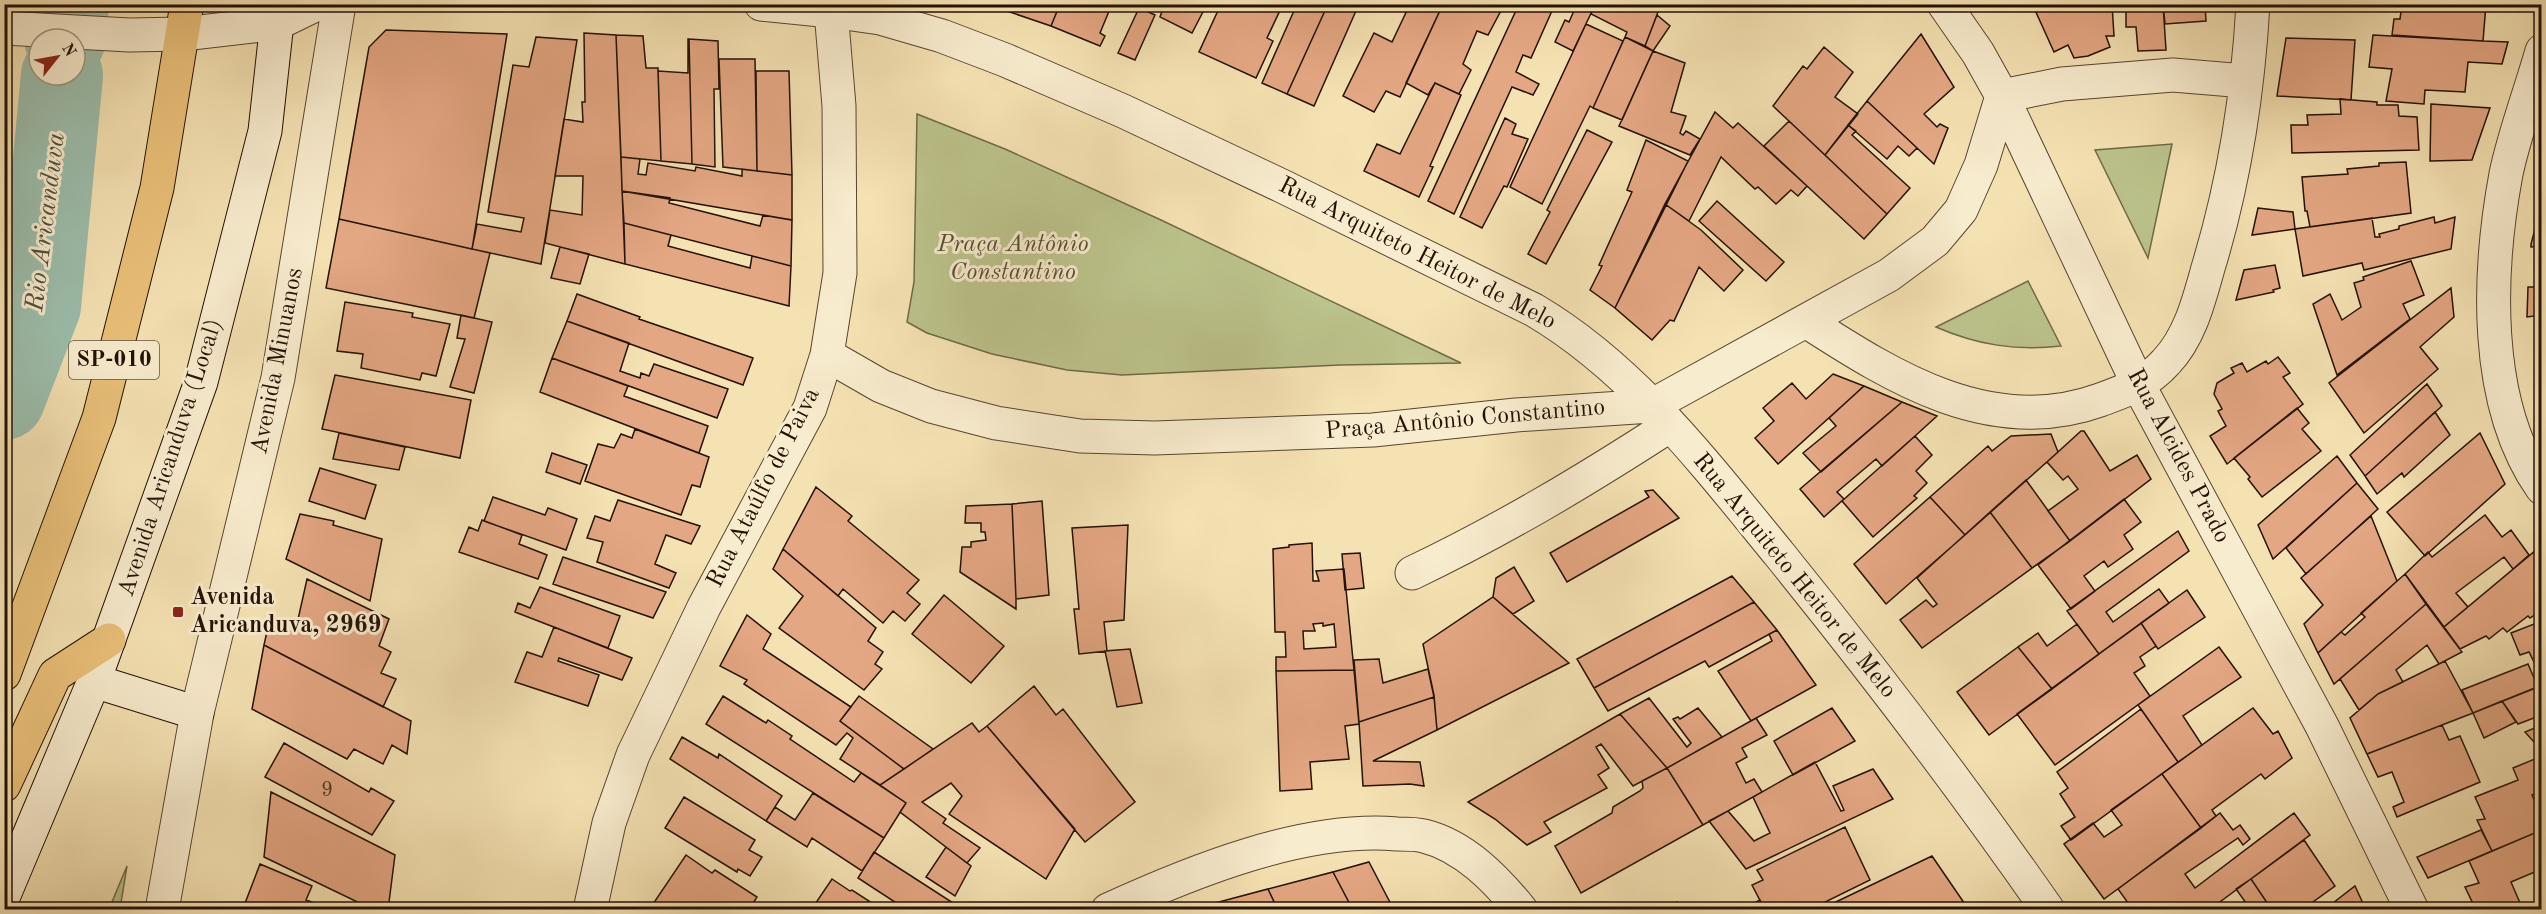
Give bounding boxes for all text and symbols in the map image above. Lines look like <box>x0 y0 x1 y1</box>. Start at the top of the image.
north arrow <box>27 27 87 87</box>
text: N <box>58 41 79 60</box>
water label: Rio Aricanduva <box>22 131 70 314</box>
street label: Rua Arquiteto Heitor de Melo <box>1274 173 1560 335</box>
park label: Praça Antônio Constantino <box>936 233 1089 285</box>
street label: Avenida Minuanos <box>248 266 308 456</box>
street label: Avenida Aricanduva (Local) <box>115 316 227 600</box>
road number: SP-010 <box>69 341 159 379</box>
street label: Rua Alcides Prado <box>2122 365 2234 547</box>
street label: Rua Ataúlfo de Paiva <box>703 384 825 592</box>
street label: Praça Antônio Constantino <box>1324 396 1606 444</box>
street label: Rua Arquiteto Heitor de Melo <box>1688 449 1900 703</box>
place label: Avenida Aricanduva, 2969 <box>190 586 382 638</box>
marker: Avenida Aricanduva, 2969 <box>171 605 185 619</box>
house number: 9 <box>321 780 333 801</box>

